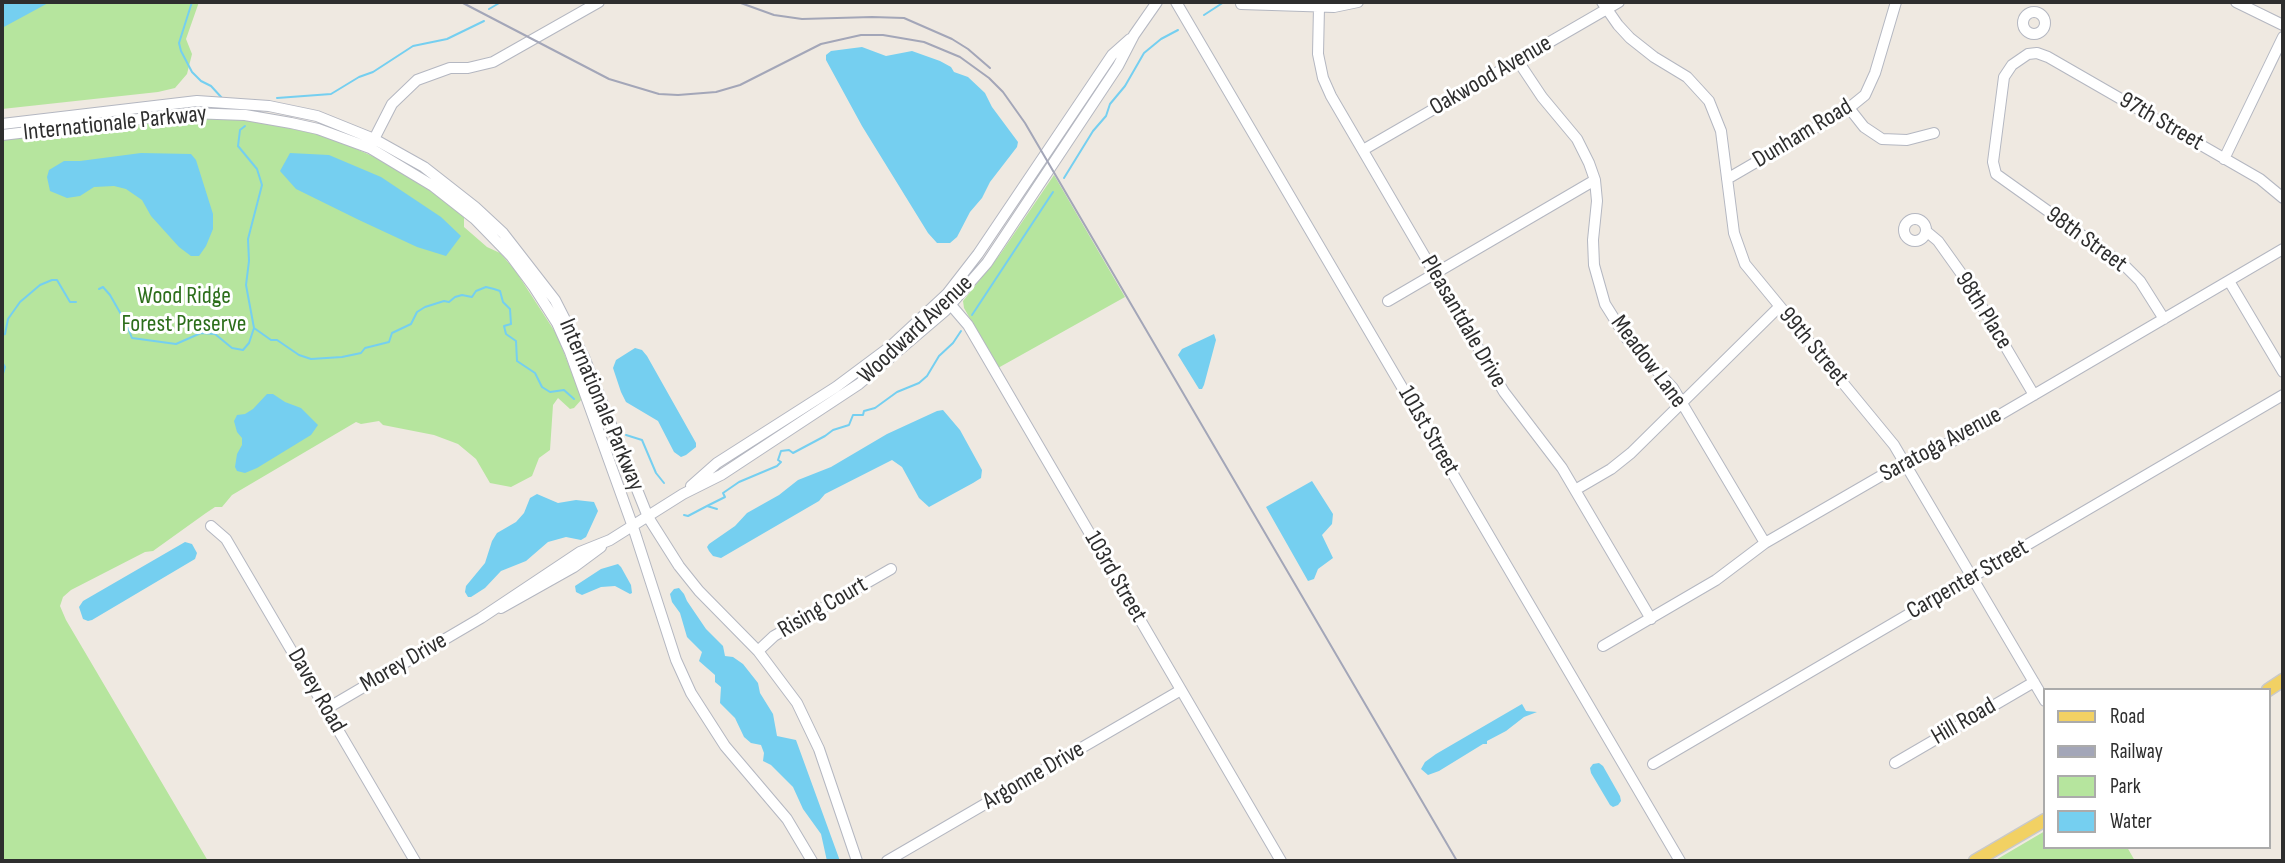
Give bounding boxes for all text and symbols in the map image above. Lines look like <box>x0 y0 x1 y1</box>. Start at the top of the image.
street label: Oakwood Avenue <box>1425 30 1557 122</box>
street label: 97th Street <box>2114 86 2208 158</box>
street label: Dunham Road <box>1748 93 1858 175</box>
street label: Internationale Parkway <box>22 100 208 148</box>
street label: 98th Street <box>2040 201 2132 279</box>
street label: Pleasantdale Drive <box>1414 251 1512 393</box>
street label: 98th Place <box>1948 267 2018 355</box>
street label: Woodward Avenue <box>853 269 979 391</box>
park label: Wood Ridge Forest Preserve <box>122 283 246 339</box>
street label: 99th Street <box>1772 302 1854 392</box>
street label: Meadow Lane <box>1604 310 1692 414</box>
street label: Internationale Parkway <box>552 315 650 495</box>
street label: 101st Street <box>1391 381 1465 481</box>
street label: Saratoga Avenue <box>1875 401 2007 489</box>
street label: 103rd Street <box>1077 526 1153 628</box>
street label: Carpenter Street <box>1902 534 2034 626</box>
street label: Rising Court <box>773 571 873 645</box>
street label: Morey Drive <box>356 627 452 699</box>
street label: Davey Road <box>280 644 352 738</box>
legend <box>2044 688 2271 849</box>
street label: Hill Road <box>1927 692 2001 752</box>
text: Road <box>2110 704 2145 729</box>
street label: Argonne Drive <box>978 735 1090 817</box>
text: Railway <box>2110 739 2163 764</box>
text: Park <box>2110 774 2141 799</box>
text: Water <box>2110 809 2152 834</box>

